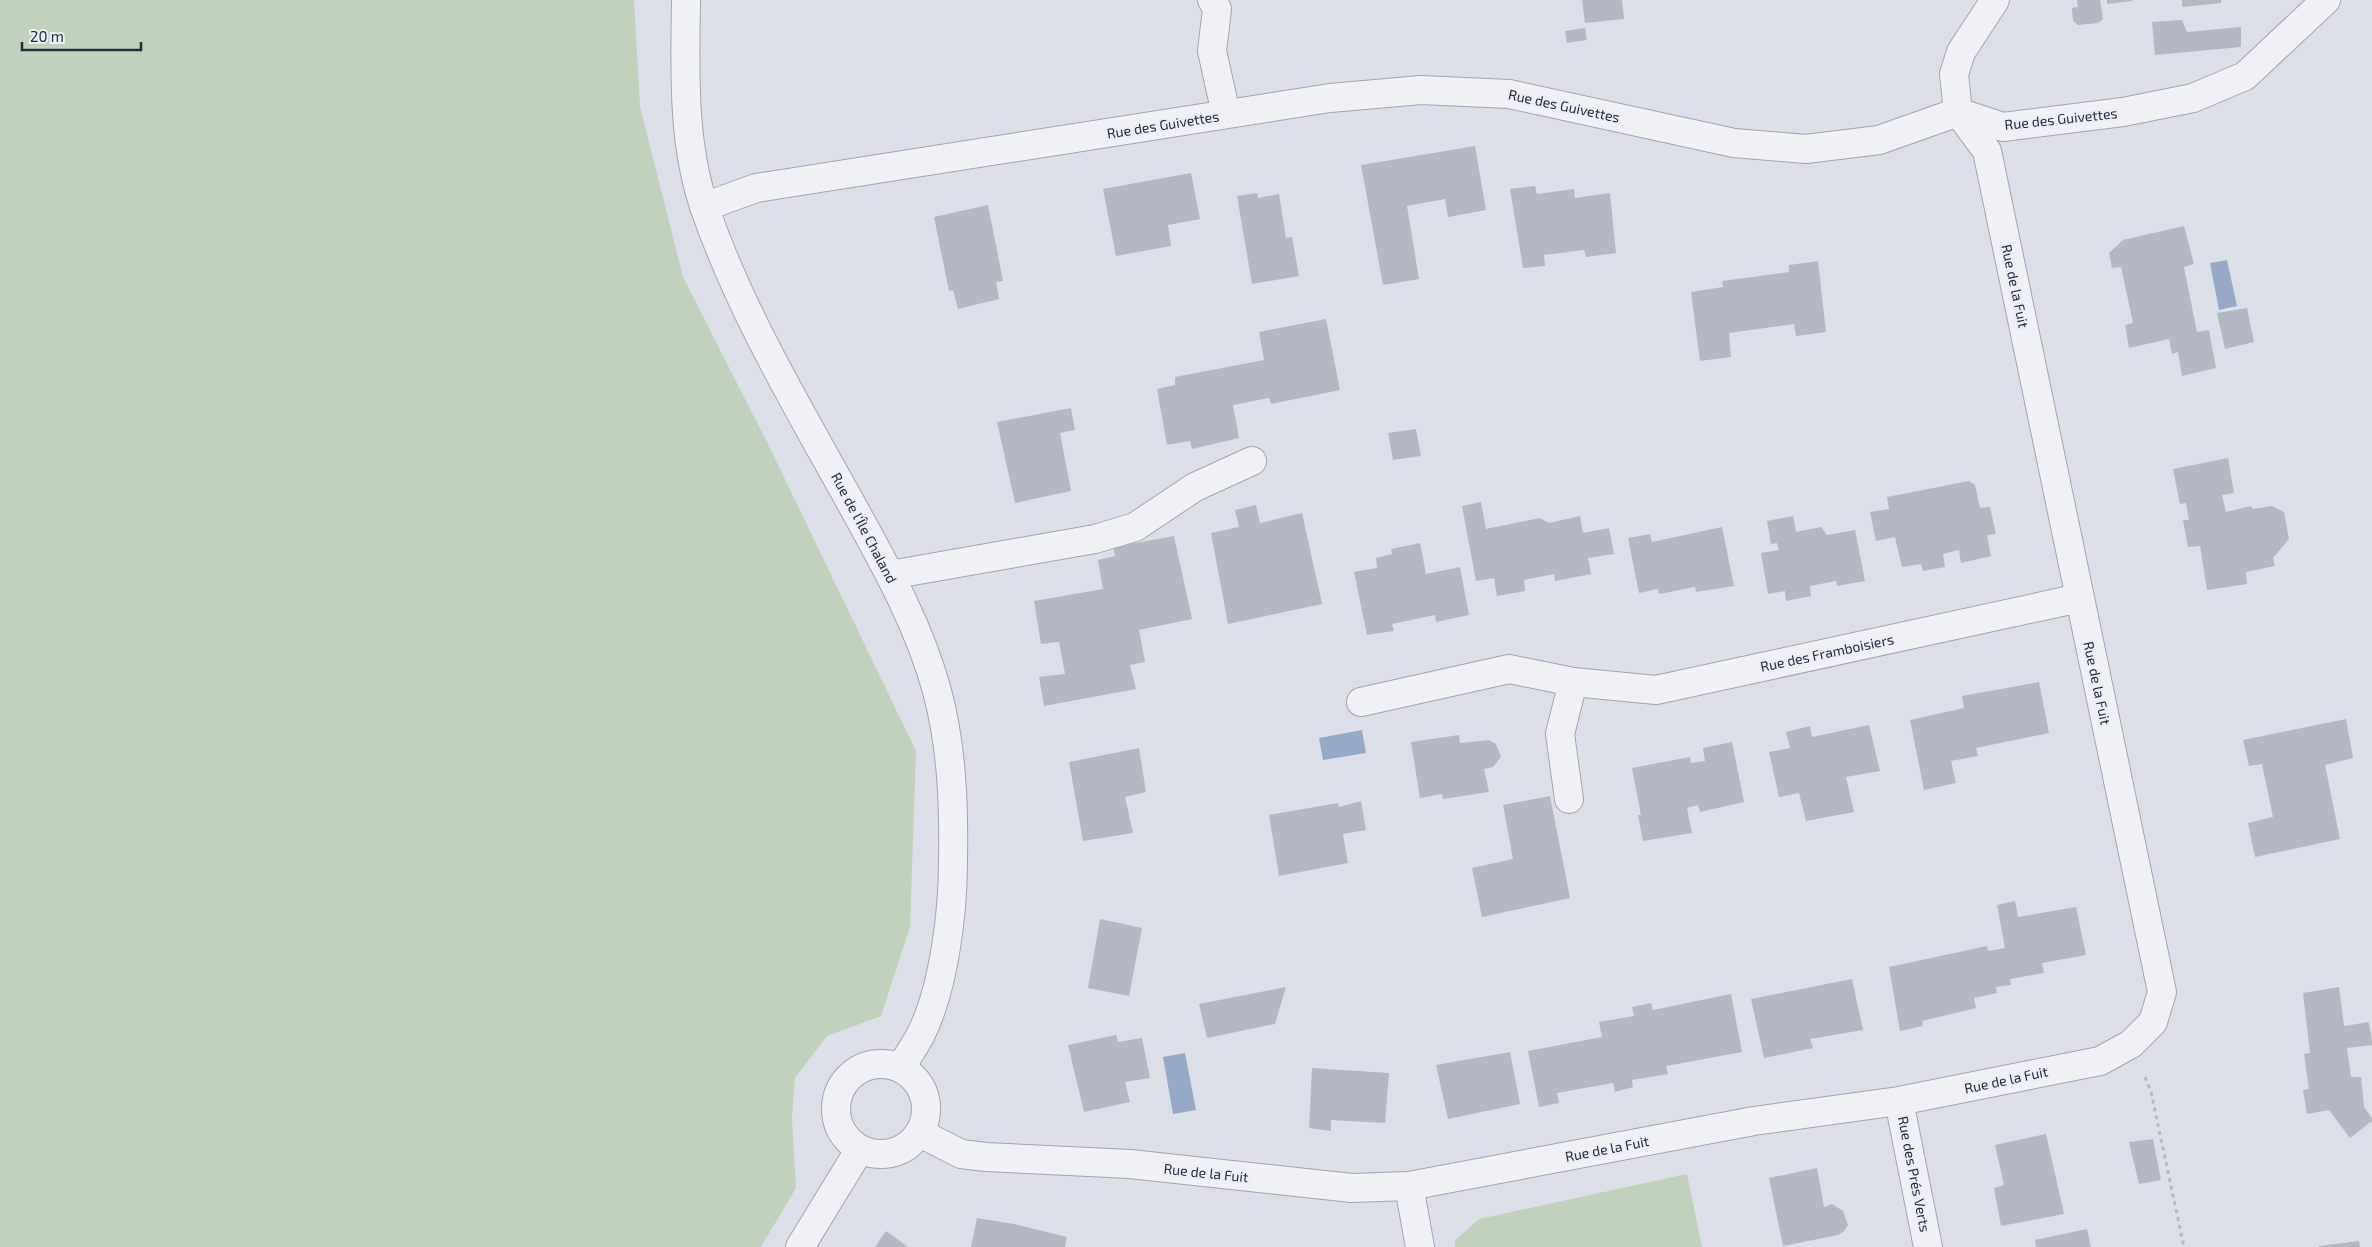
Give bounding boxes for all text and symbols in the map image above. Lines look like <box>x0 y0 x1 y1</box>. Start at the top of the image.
scale bar <box>22 20 141 52</box>
text: 20 m <box>30 27 64 45</box>
street label: Rue des Guivettes <box>1507 85 1621 126</box>
street label: Rue des Guivettes <box>2004 104 2118 133</box>
street label: Rue des Guivettes <box>1106 107 1220 142</box>
street label: Rue de la Fuit <box>1998 243 2033 329</box>
street label: Rue de l'Île Chaland <box>828 469 901 586</box>
street label: Rue des Framboisiers <box>1759 630 1895 675</box>
street label: Rue de la Fuit <box>2080 640 2115 726</box>
street label: Rue de la Fuit <box>1963 1062 2049 1097</box>
street label: Rue des Prés Verts <box>1895 1114 1934 1233</box>
street label: Rue de la Fuit <box>1564 1132 1650 1165</box>
street label: Rue de la Fuit <box>1163 1160 1249 1185</box>

